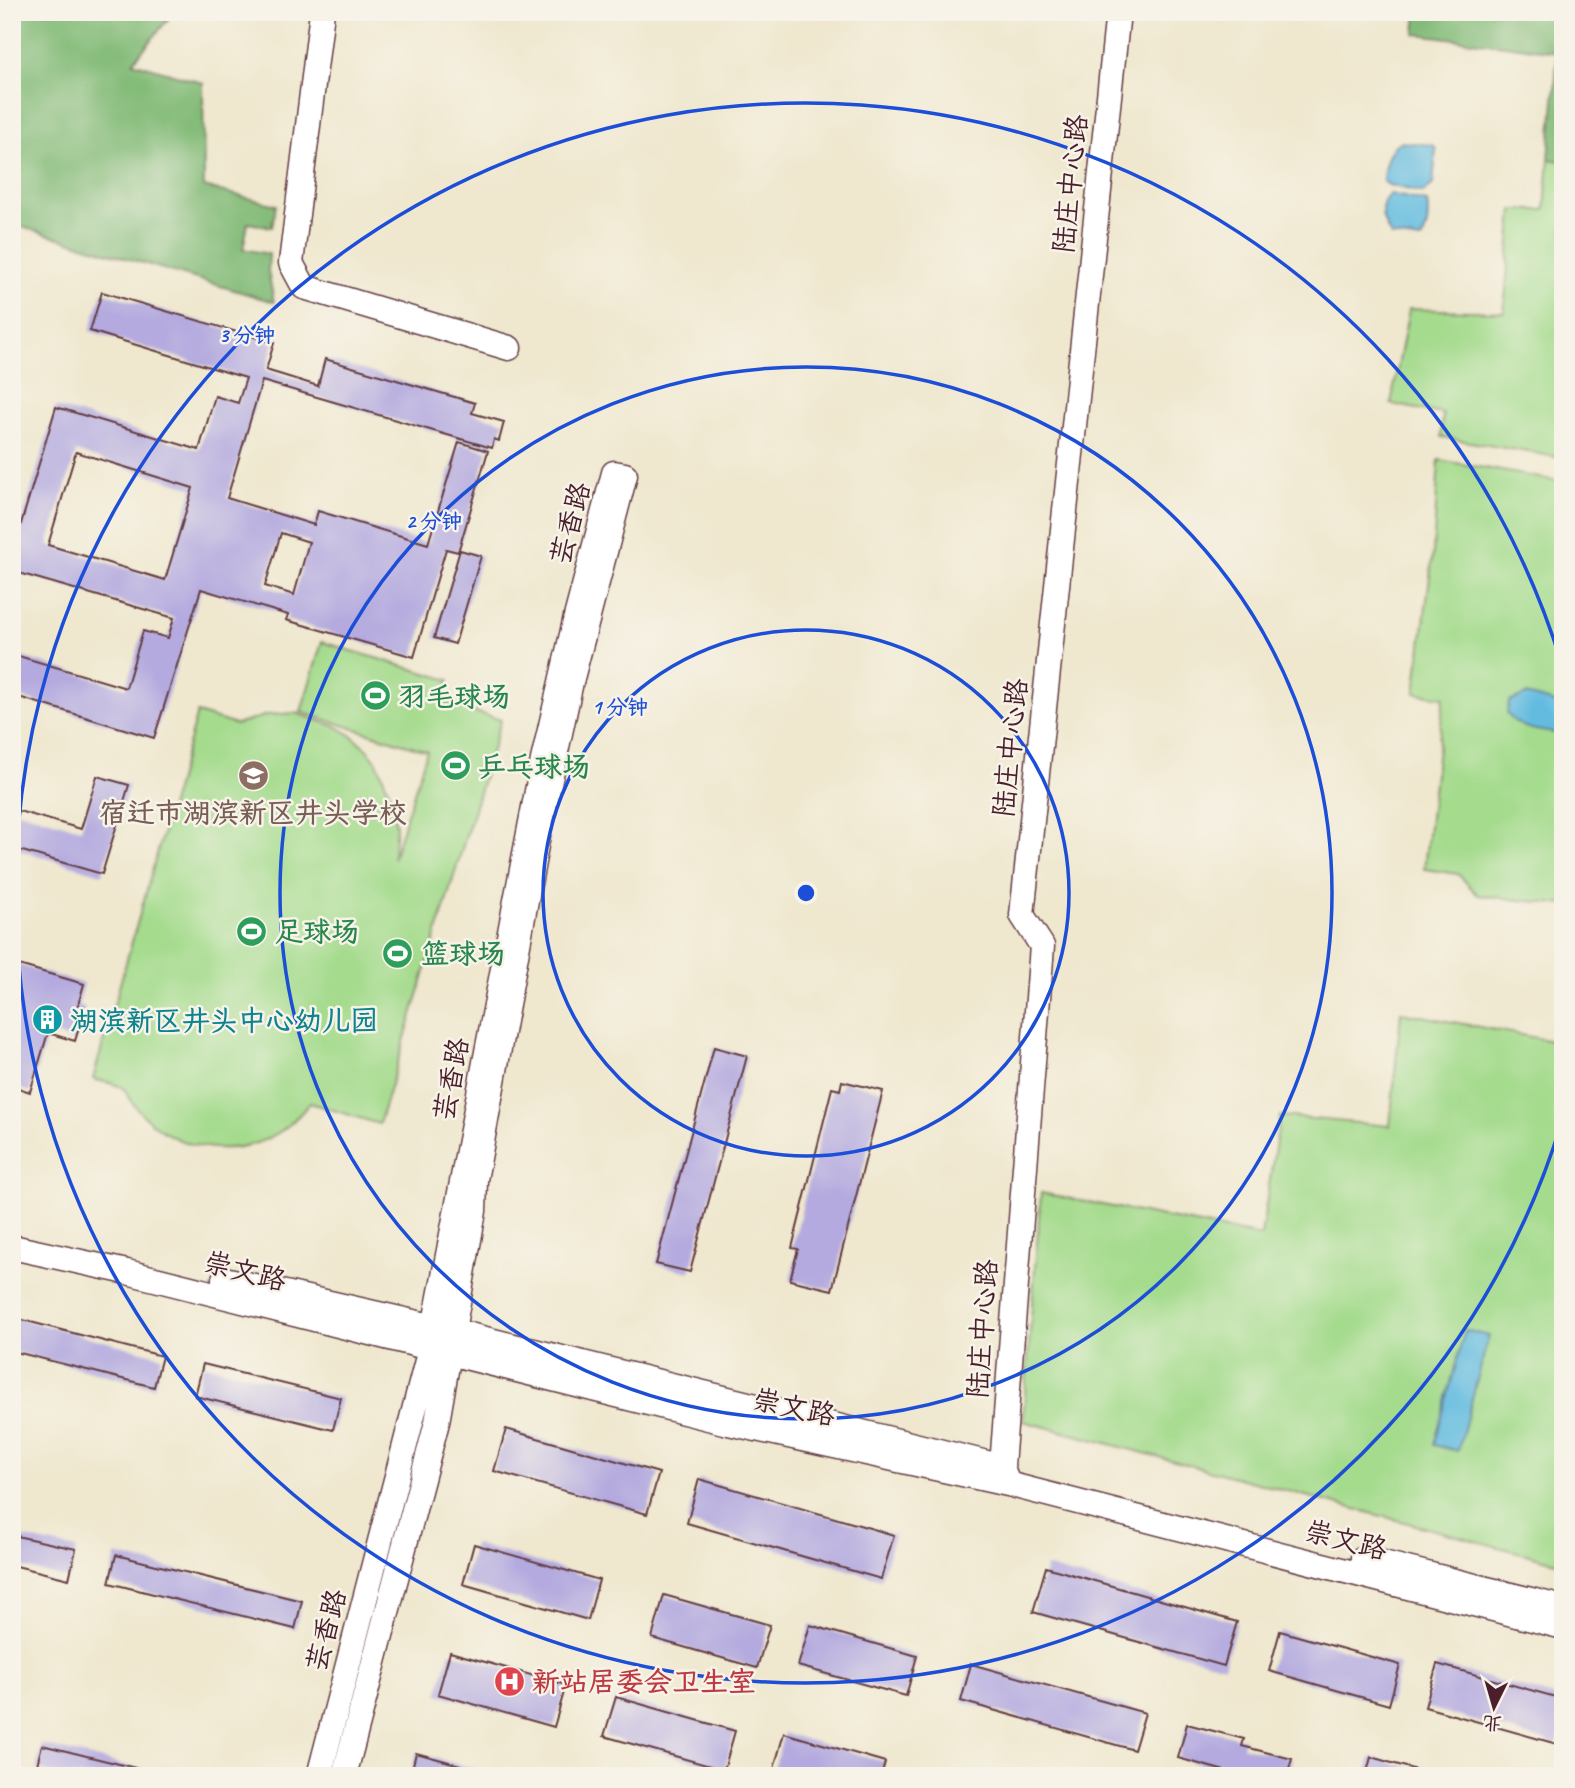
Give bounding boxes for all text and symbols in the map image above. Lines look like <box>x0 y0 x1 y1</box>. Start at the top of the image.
street label: 陆庄中心路 <box>1045 113 1095 255</box>
text: 3 分钟 <box>219 322 275 348</box>
street label: 芸香路 <box>542 478 598 568</box>
text: 2 分钟 <box>406 508 462 534</box>
street label: 陆庄中心路 <box>985 677 1035 819</box>
sports icon: 羽毛球场 <box>358 679 392 713</box>
place label: 羽毛球场 <box>398 679 510 714</box>
text: 1 分钟 <box>592 694 648 720</box>
sports icon: 乒乓球场 <box>438 749 472 783</box>
place label: 乒乓球场 <box>478 749 590 784</box>
school or university icon: 宿迁市湖滨新区井头学校 <box>236 758 270 792</box>
place label: 宿迁市湖滨新区井头学校 <box>99 795 407 830</box>
centre of rings <box>794 881 818 905</box>
sports icon: 足球场 <box>235 914 269 948</box>
place label: 足球场 <box>275 914 359 949</box>
sports icon: 篮球场 <box>381 936 415 970</box>
place label: 篮球场 <box>421 936 505 971</box>
building icon: 湖滨新区井头中心幼儿园 <box>30 1003 64 1037</box>
place label: 湖滨新区井头中心幼儿园 <box>70 1003 378 1038</box>
street label: 芸香路 <box>426 1034 476 1124</box>
street label: 崇文路 <box>200 1244 290 1298</box>
street label: 陆庄中心路 <box>960 1258 1004 1400</box>
street label: 崇文路 <box>749 1381 839 1433</box>
street label: 崇文路 <box>1301 1513 1391 1567</box>
street label: 芸香路 <box>298 1585 354 1675</box>
hospital icon: 新站居委会卫生室 <box>492 1664 526 1698</box>
place label: 新站居委会卫生室 <box>532 1664 756 1699</box>
north arrow <box>1460 1672 1530 1742</box>
text: 北 <box>1482 1710 1503 1736</box>

